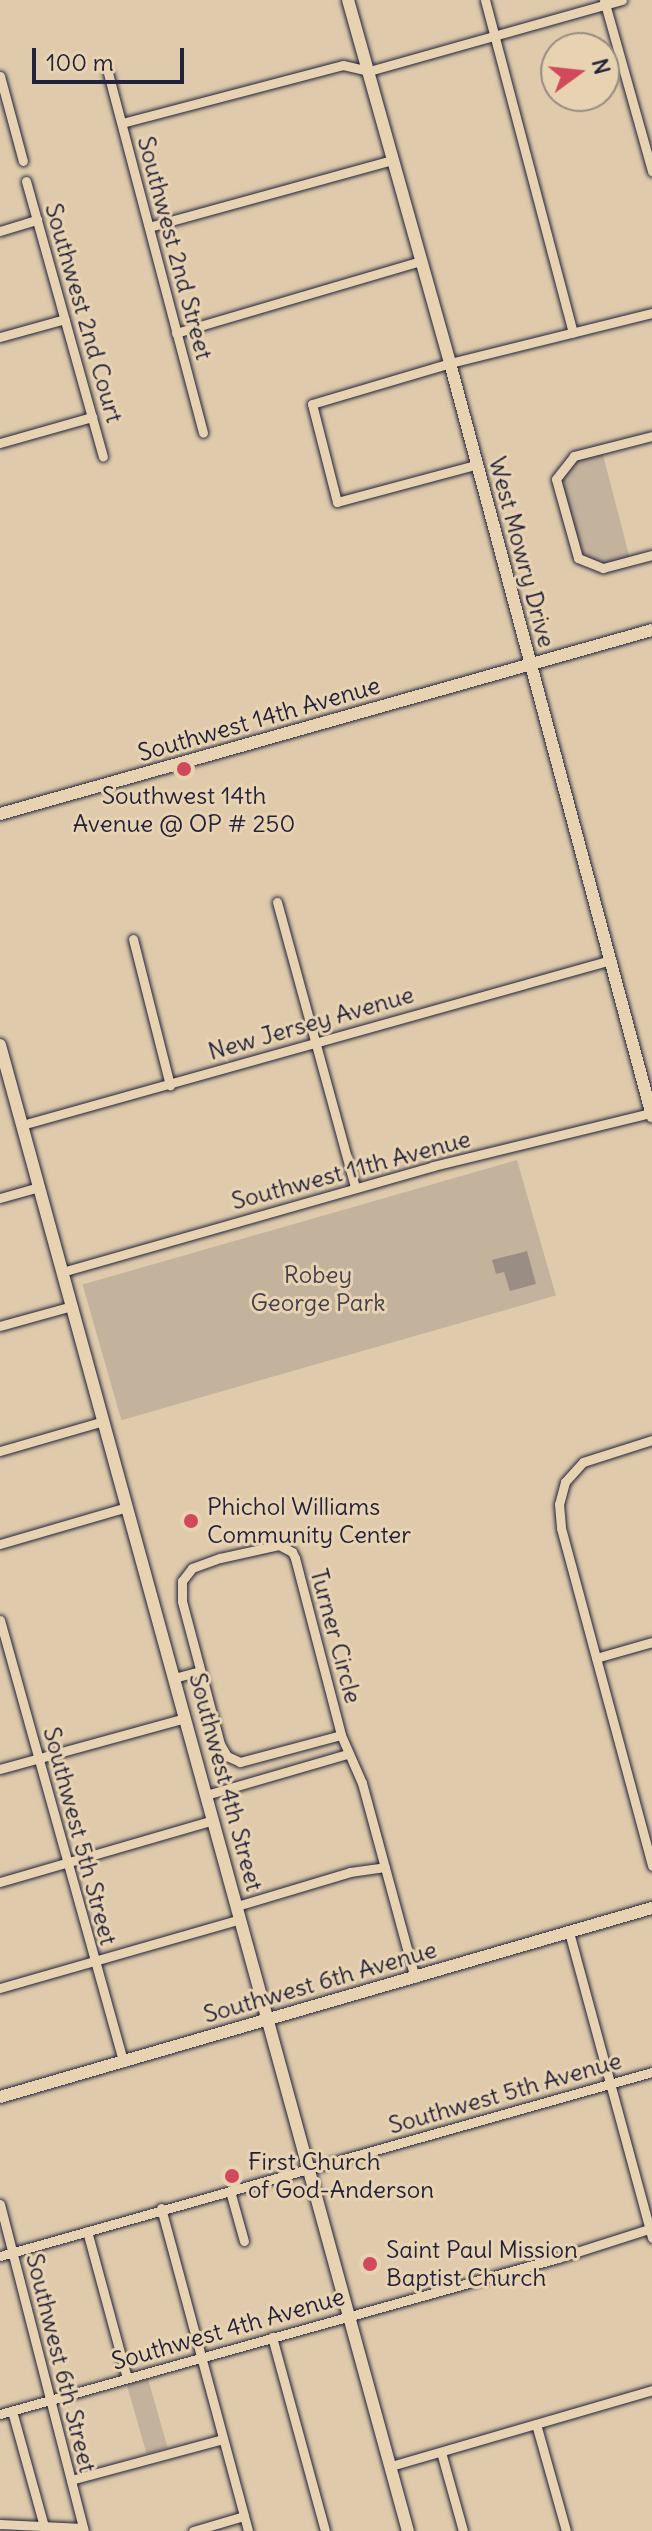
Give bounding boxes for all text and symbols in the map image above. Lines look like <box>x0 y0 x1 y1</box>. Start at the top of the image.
scale bar <box>36 32 188 82</box>
north arrow <box>540 32 620 112</box>
text: 100 m <box>46 47 114 77</box>
text: N <box>586 55 617 77</box>
street label: Southwest 2nd Street <box>131 133 219 363</box>
street label: Southwest 2nd Court <box>39 200 129 426</box>
street label: West Mowry Drive <box>483 454 561 650</box>
street label: Southwest 14th Avenue <box>135 671 383 767</box>
marker: Southwest 14th Avenue @ OP # 250 <box>175 760 193 778</box>
place label: Southwest 14th Avenue @ OP # 250 <box>73 782 295 838</box>
street label: New Jersey Avenue <box>205 980 417 1066</box>
street label: Southwest 11th Avenue <box>228 1124 474 1216</box>
park label: Robey George Park <box>251 1261 385 1317</box>
place label: Phichol Williams Community Center <box>207 1493 411 1549</box>
marker: Phichol Williams Community Center <box>182 1512 200 1530</box>
street label: Turner Circle <box>304 1565 368 1707</box>
street label: Southwest 4th Street <box>183 1670 269 1894</box>
street label: Southwest 5th Street <box>37 1724 123 1948</box>
street label: Southwest 6th Avenue <box>200 1935 440 2029</box>
street label: Southwest 5th Avenue <box>385 2046 625 2140</box>
place label: First Church of God-Anderson <box>248 2148 434 2204</box>
marker: First Church of God-Anderson <box>223 2167 241 2185</box>
place label: Saint Paul Mission Baptist Church <box>386 2236 578 2292</box>
street label: Southwest 6th Street <box>20 2251 102 2475</box>
marker: Saint Paul Mission Baptist Church <box>361 2255 379 2273</box>
street label: Southwest 4th Avenue <box>108 2282 348 2376</box>

